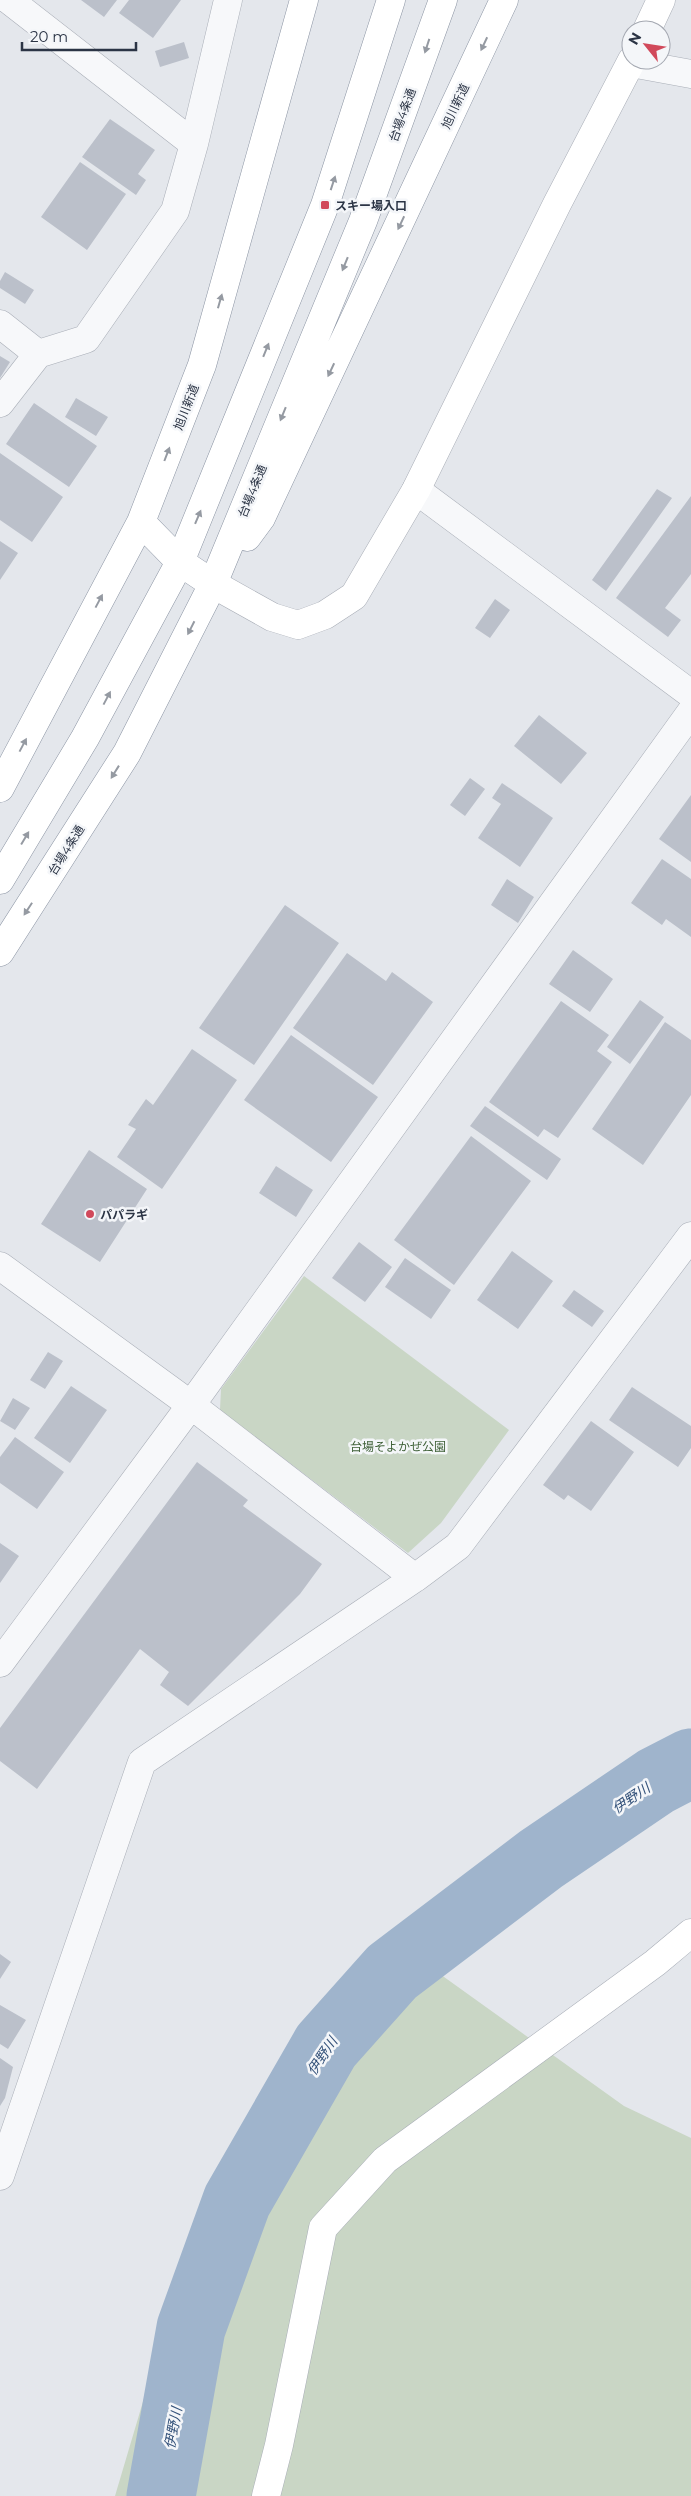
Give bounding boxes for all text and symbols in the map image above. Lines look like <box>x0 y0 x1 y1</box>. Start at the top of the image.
scale bar <box>22 20 136 52</box>
north arrow <box>621 20 671 70</box>
text: 20 m <box>30 27 68 46</box>
text: N <box>624 29 645 48</box>
one-way arrow <box>480 37 488 51</box>
one-way arrow <box>423 39 430 54</box>
street label: 旭川新道 <box>438 81 472 131</box>
street label: 台場4条通 <box>385 86 419 144</box>
one-way arrow <box>329 175 337 190</box>
place label: スキー場入口 <box>335 198 407 213</box>
marker: スキー場入口 <box>319 199 331 211</box>
one-way arrow <box>396 216 404 230</box>
one-way arrow <box>341 257 349 271</box>
one-way arrow <box>216 293 224 309</box>
one-way arrow <box>263 343 271 357</box>
one-way arrow <box>327 363 335 377</box>
street label: 旭川新道 <box>170 382 202 432</box>
one-way arrow <box>279 407 287 421</box>
one-way arrow <box>164 447 171 462</box>
street label: 台場4条通 <box>235 462 269 520</box>
one-way arrow <box>195 510 203 524</box>
one-way arrow <box>95 594 103 609</box>
one-way arrow <box>187 621 195 635</box>
one-way arrow <box>103 690 111 705</box>
one-way arrow <box>19 738 27 752</box>
one-way arrow <box>111 765 120 778</box>
street label: 台場4条通 <box>45 822 87 878</box>
one-way arrow <box>21 831 30 844</box>
one-way arrow <box>24 902 33 915</box>
place label: パパラギ <box>100 1207 148 1222</box>
marker: パパラギ <box>84 1208 96 1220</box>
park label: 台場そよかぜ公園 <box>350 1439 446 1454</box>
water label: 伊野川 <box>609 1778 655 1817</box>
water label: 伊野川 <box>303 2032 342 2078</box>
water label: 伊野川 <box>160 2404 186 2450</box>

